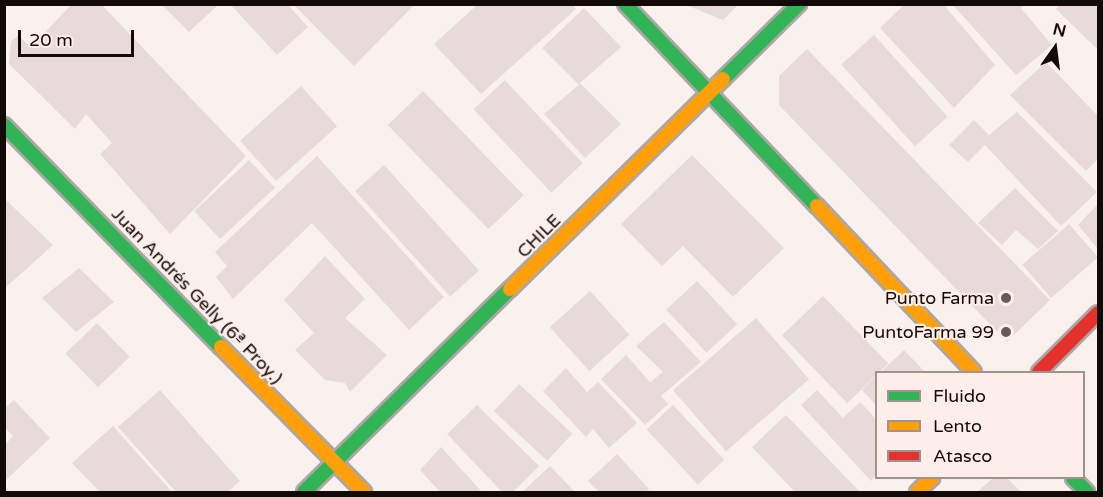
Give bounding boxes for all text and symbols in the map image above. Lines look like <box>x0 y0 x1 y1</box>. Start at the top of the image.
scale bar <box>21 18 136 56</box>
north arrow <box>1025 18 1085 78</box>
text: N <box>1051 19 1068 42</box>
text: 20 m <box>29 29 73 51</box>
street label: Juan Andrés Gelly (6ª Proy.) <box>107 203 287 389</box>
street label: CHILE <box>513 210 565 262</box>
place label: Punto Farma <box>885 287 994 309</box>
marker: Punto Farma <box>999 291 1013 305</box>
place label: PuntoFarma 99 <box>862 321 994 343</box>
marker: PuntoFarma 99 <box>999 325 1013 339</box>
legend <box>875 371 1085 479</box>
text: Fluido <box>933 385 986 407</box>
text: Lento <box>933 415 982 437</box>
text: Atasco <box>933 445 992 467</box>

